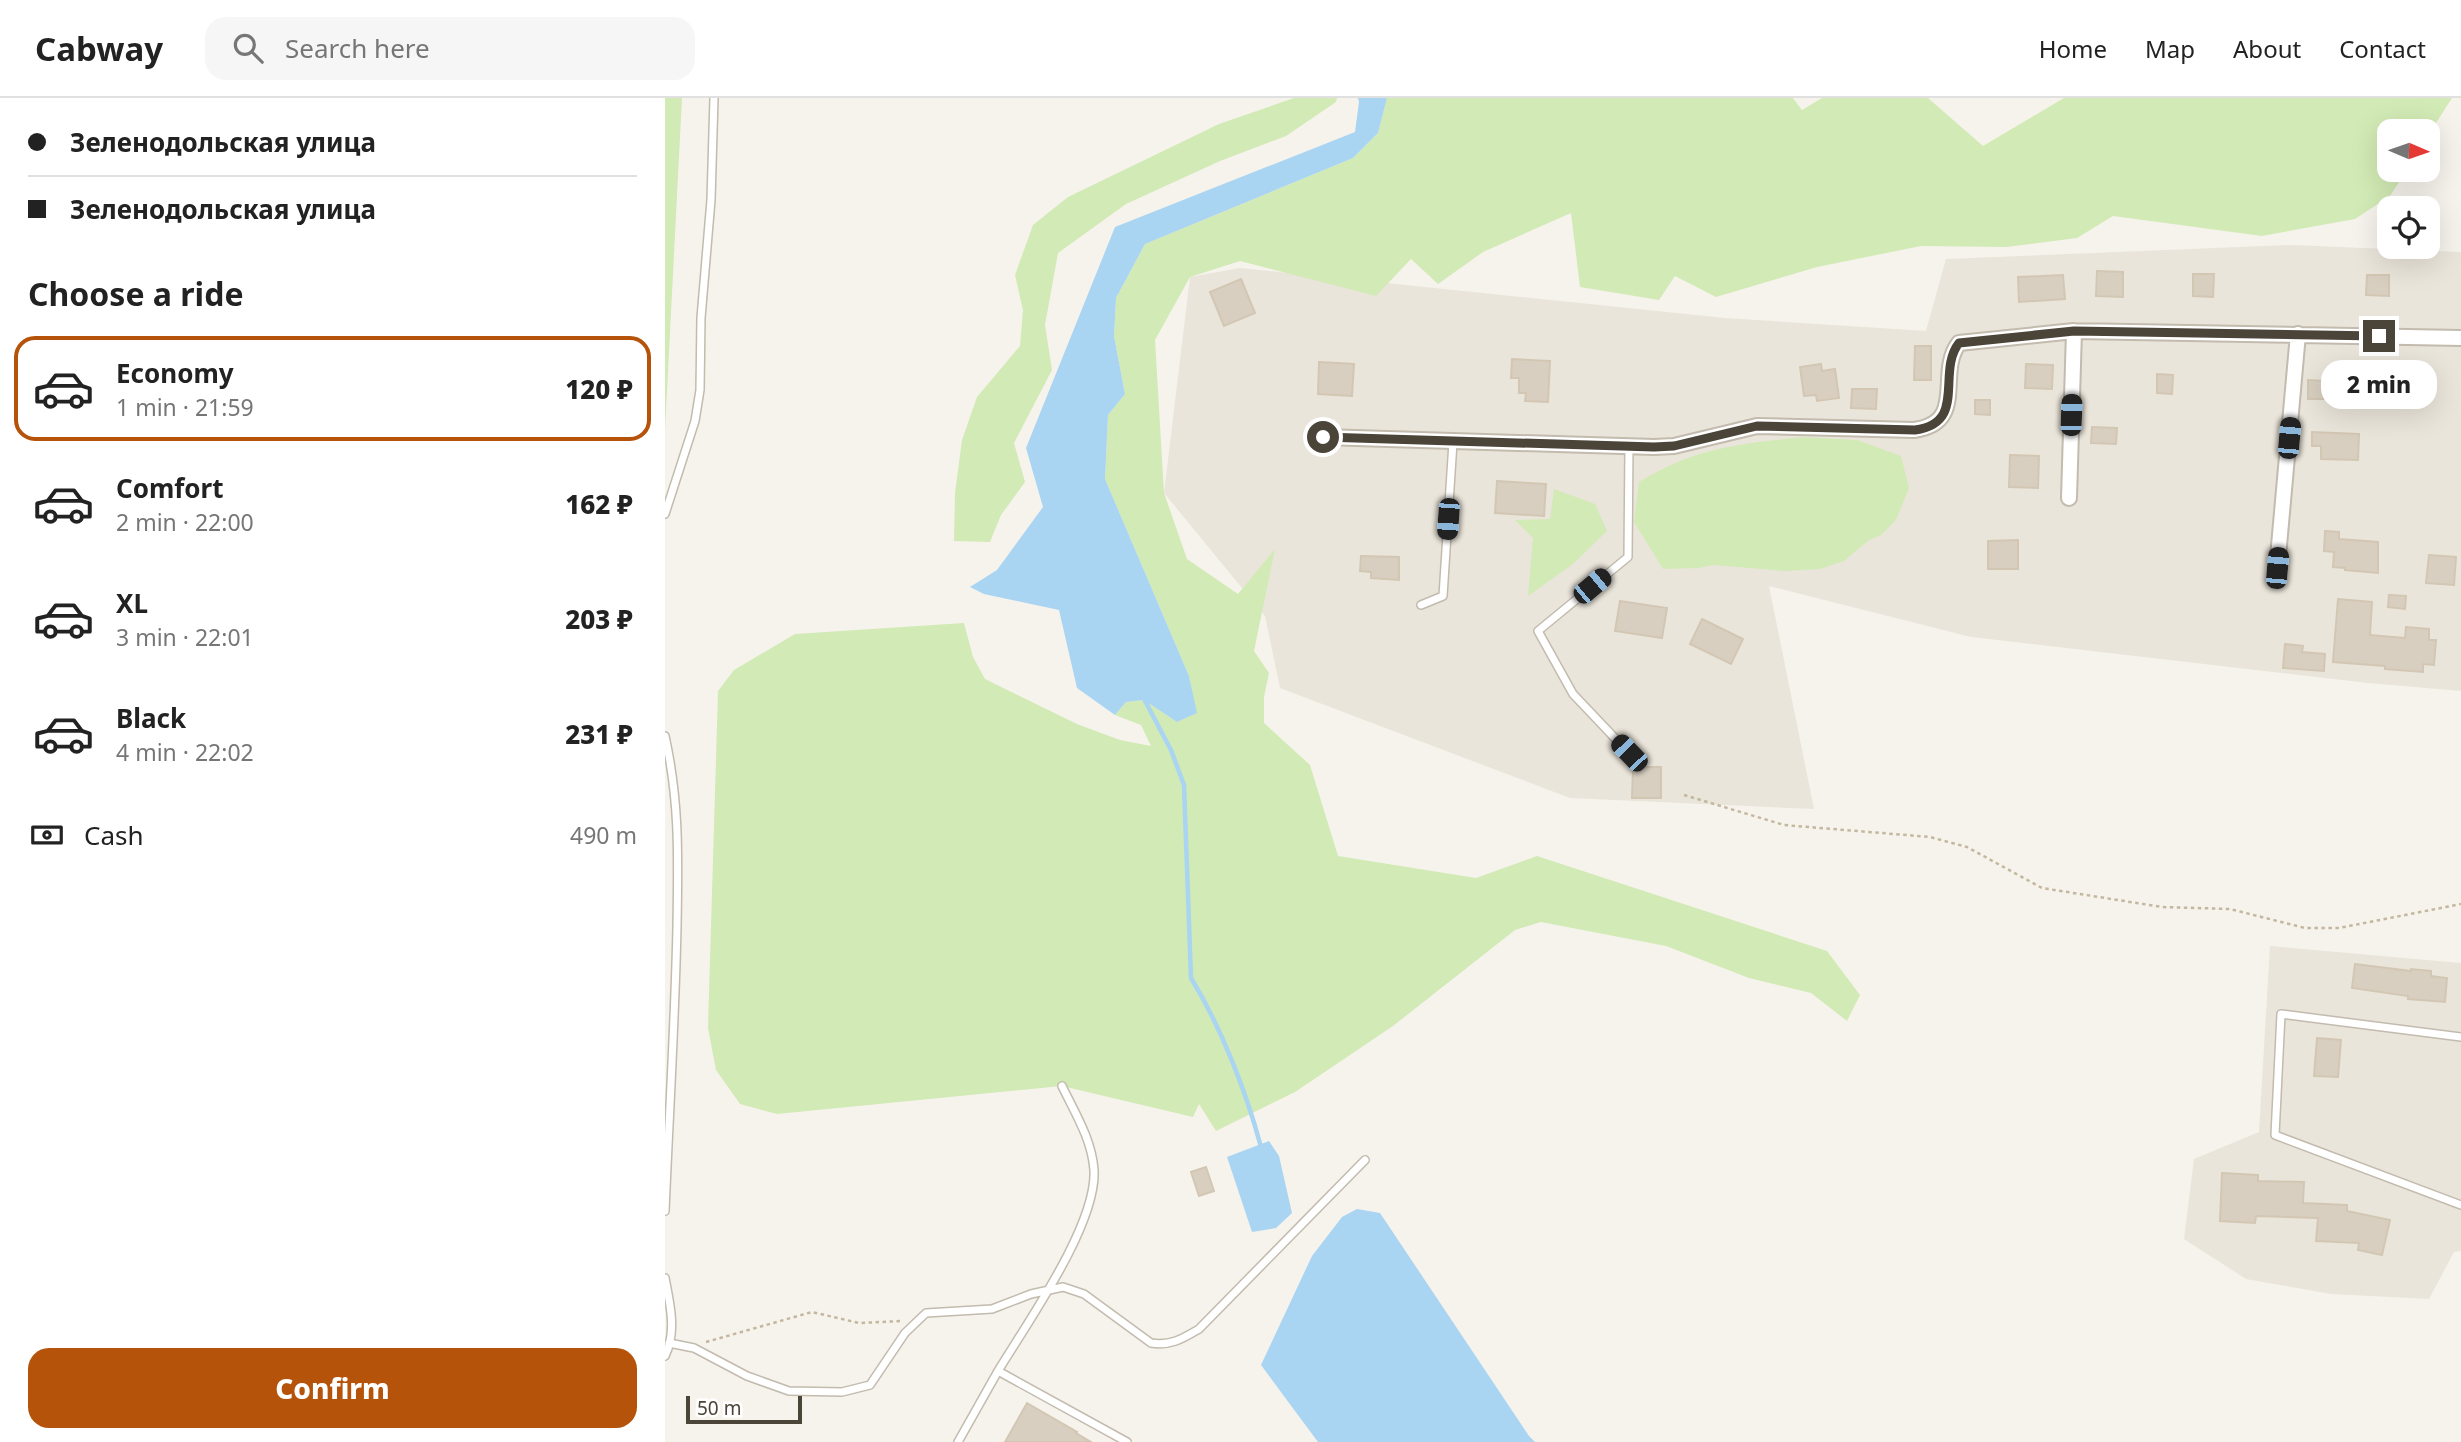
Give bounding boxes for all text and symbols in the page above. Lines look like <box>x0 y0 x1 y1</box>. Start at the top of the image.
search box <box>205 17 695 80</box>
text: Cabway <box>35 26 163 71</box>
icon: search <box>229 29 267 67</box>
text: Search here <box>285 30 430 66</box>
text: Home <box>2039 32 2107 65</box>
text: Map <box>2145 32 2195 65</box>
text: About <box>2233 32 2301 65</box>
text: Contact <box>2339 32 2426 65</box>
north arrow <box>2377 119 2439 182</box>
map controls <box>2377 119 2440 259</box>
text: Зеленодольская улица <box>70 124 376 160</box>
text: Зеленодольская улица <box>70 191 376 227</box>
button: locate <box>2377 196 2440 259</box>
text: Choose a ride <box>28 272 244 315</box>
route end <box>2363 320 2395 352</box>
text: Economy <box>116 355 234 391</box>
icon: car <box>32 357 95 420</box>
callout: 2 min <box>2321 360 2437 410</box>
text: 2 min <box>2347 368 2411 400</box>
text: 120 ₽ <box>565 371 633 407</box>
text: 1 min · 21:59 <box>116 391 254 423</box>
car <box>2060 394 2083 436</box>
car <box>2277 416 2302 460</box>
route start <box>1307 421 1339 453</box>
text: Comfort <box>116 470 224 506</box>
icon: car <box>32 472 95 535</box>
text: 162 ₽ <box>565 486 633 522</box>
car <box>1437 497 1460 541</box>
text: 2 min · 22:00 <box>116 506 254 538</box>
car <box>2265 546 2290 590</box>
car <box>1570 564 1615 608</box>
text: XL <box>116 585 148 621</box>
icon: car <box>32 587 95 650</box>
text: 203 ₽ <box>565 601 633 637</box>
text: 3 min · 22:01 <box>116 621 254 653</box>
text: Black <box>116 700 186 736</box>
icon: car <box>32 702 95 765</box>
text: 231 ₽ <box>565 716 633 752</box>
car <box>1607 731 1652 775</box>
text: 4 min · 22:02 <box>116 736 254 768</box>
icon: cash <box>28 816 66 854</box>
text: Cash <box>84 817 144 853</box>
text: 490 m <box>570 819 637 851</box>
button: Confirm <box>28 1348 637 1428</box>
scale bar <box>686 1393 801 1425</box>
text: 50 m <box>697 1395 741 1421</box>

